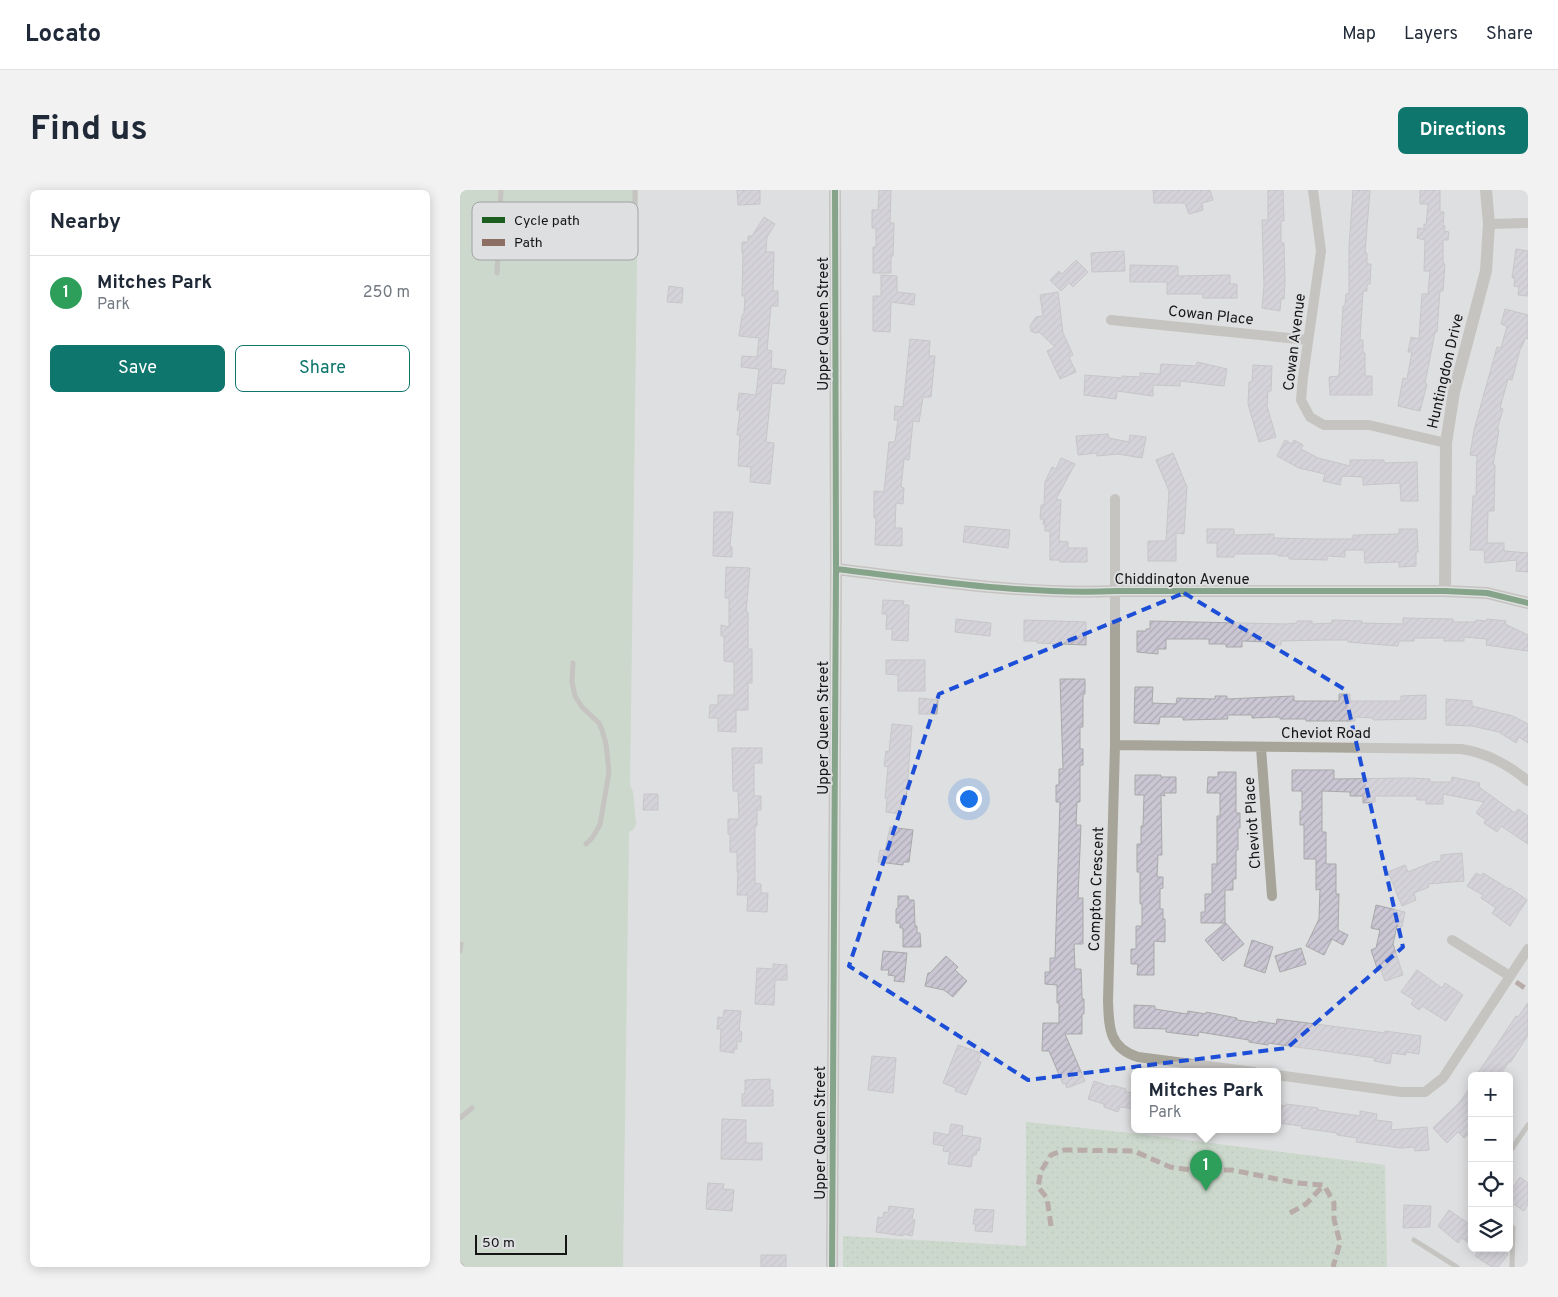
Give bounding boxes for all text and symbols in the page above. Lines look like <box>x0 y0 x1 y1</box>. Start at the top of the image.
text: Locato <box>25 20 101 50</box>
text: Map <box>1342 23 1376 46</box>
text: Layers <box>1404 23 1458 46</box>
text: Share <box>1486 23 1533 46</box>
button: Directions <box>1398 107 1528 154</box>
text: Find us <box>30 108 148 152</box>
legend <box>472 202 638 260</box>
text: Nearby <box>50 209 121 236</box>
text: Cycle path <box>514 213 580 230</box>
text: Path <box>514 235 543 252</box>
street label: Upper Queen Street <box>815 257 834 391</box>
text: Mitches Park <box>97 271 212 295</box>
text: 1 <box>63 283 69 303</box>
text: 250 m <box>363 283 410 303</box>
street label: Cowan Avenue <box>1280 292 1311 392</box>
text: Park <box>97 295 130 315</box>
street label: Cowan Place <box>1167 303 1255 330</box>
street label: Huntingdon Drive <box>1424 312 1469 431</box>
button: Save <box>50 345 225 392</box>
button: Share <box>235 345 410 392</box>
street label: Chiddington Avenue <box>1114 571 1250 590</box>
street label: Upper Queen Street <box>815 661 834 795</box>
street label: Cheviot Road <box>1281 725 1371 744</box>
street label: Cheviot Place <box>1241 776 1266 870</box>
your location <box>956 786 982 812</box>
street label: Compton Crescent <box>1086 826 1109 952</box>
street label: Upper Queen Street <box>812 1066 831 1200</box>
popup <box>1131 1068 1281 1133</box>
map controls <box>1468 1072 1513 1252</box>
button: + <box>1468 1072 1513 1117</box>
text: Mitches Park <box>1148 1079 1264 1103</box>
text: Park <box>1148 1103 1181 1123</box>
button: − <box>1468 1117 1513 1162</box>
pin: 1 <box>1190 1150 1222 1191</box>
button: locate <box>1468 1162 1513 1207</box>
button: layers <box>1468 1207 1513 1252</box>
scale bar <box>475 1232 568 1255</box>
text: 50 m <box>482 1235 515 1252</box>

